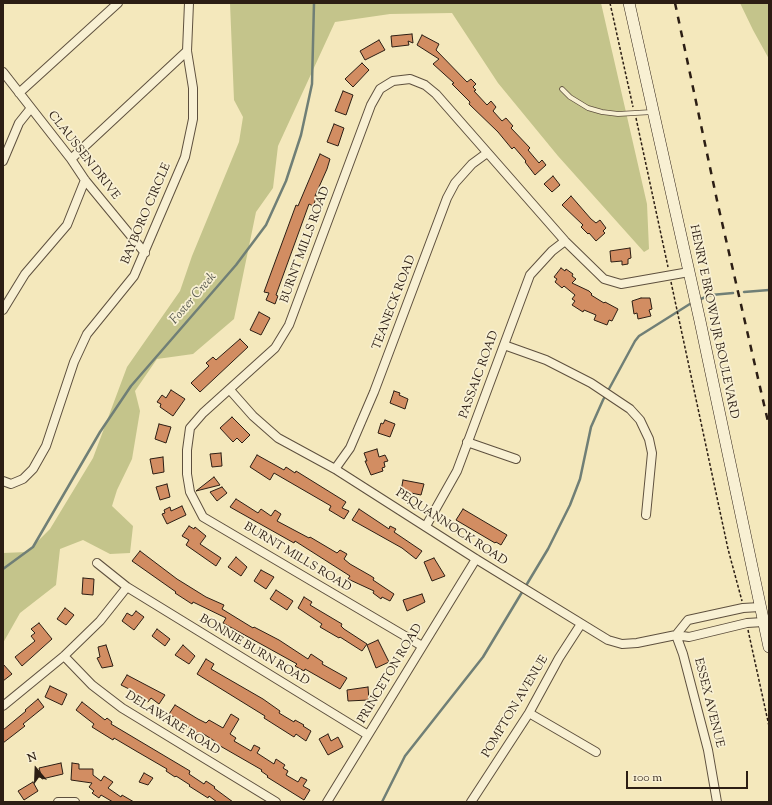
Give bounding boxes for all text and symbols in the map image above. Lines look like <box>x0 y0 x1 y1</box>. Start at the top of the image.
street label: CLAUSSEN DRIVE <box>44 109 122 203</box>
street label: BAYBORO CIRCLE <box>119 161 175 267</box>
street label: BURNT MILLS ROAD <box>278 185 334 305</box>
street label: HENRY E BROWN JR BOULEVARD <box>685 224 741 420</box>
street label: TEANECK ROAD <box>370 254 420 352</box>
water label: Foster Creek <box>167 270 221 328</box>
street label: PASSAIC ROAD <box>457 329 503 421</box>
street label: PEQUANNOCK ROAD <box>392 486 510 570</box>
street label: BURNT MILLS ROAD <box>241 520 353 596</box>
street label: BONNIE BURN ROAD <box>196 612 312 690</box>
street label: PRINCETON ROAD <box>356 622 426 726</box>
street label: POMPTON AVENUE <box>480 653 552 761</box>
street label: ESSEX AVENUE <box>690 657 726 749</box>
street label: DELAWARE ROAD <box>122 689 222 759</box>
north arrow <box>16 749 56 789</box>
text: N <box>25 749 39 767</box>
scale bar <box>628 763 750 789</box>
text: 100 m <box>633 769 662 787</box>

